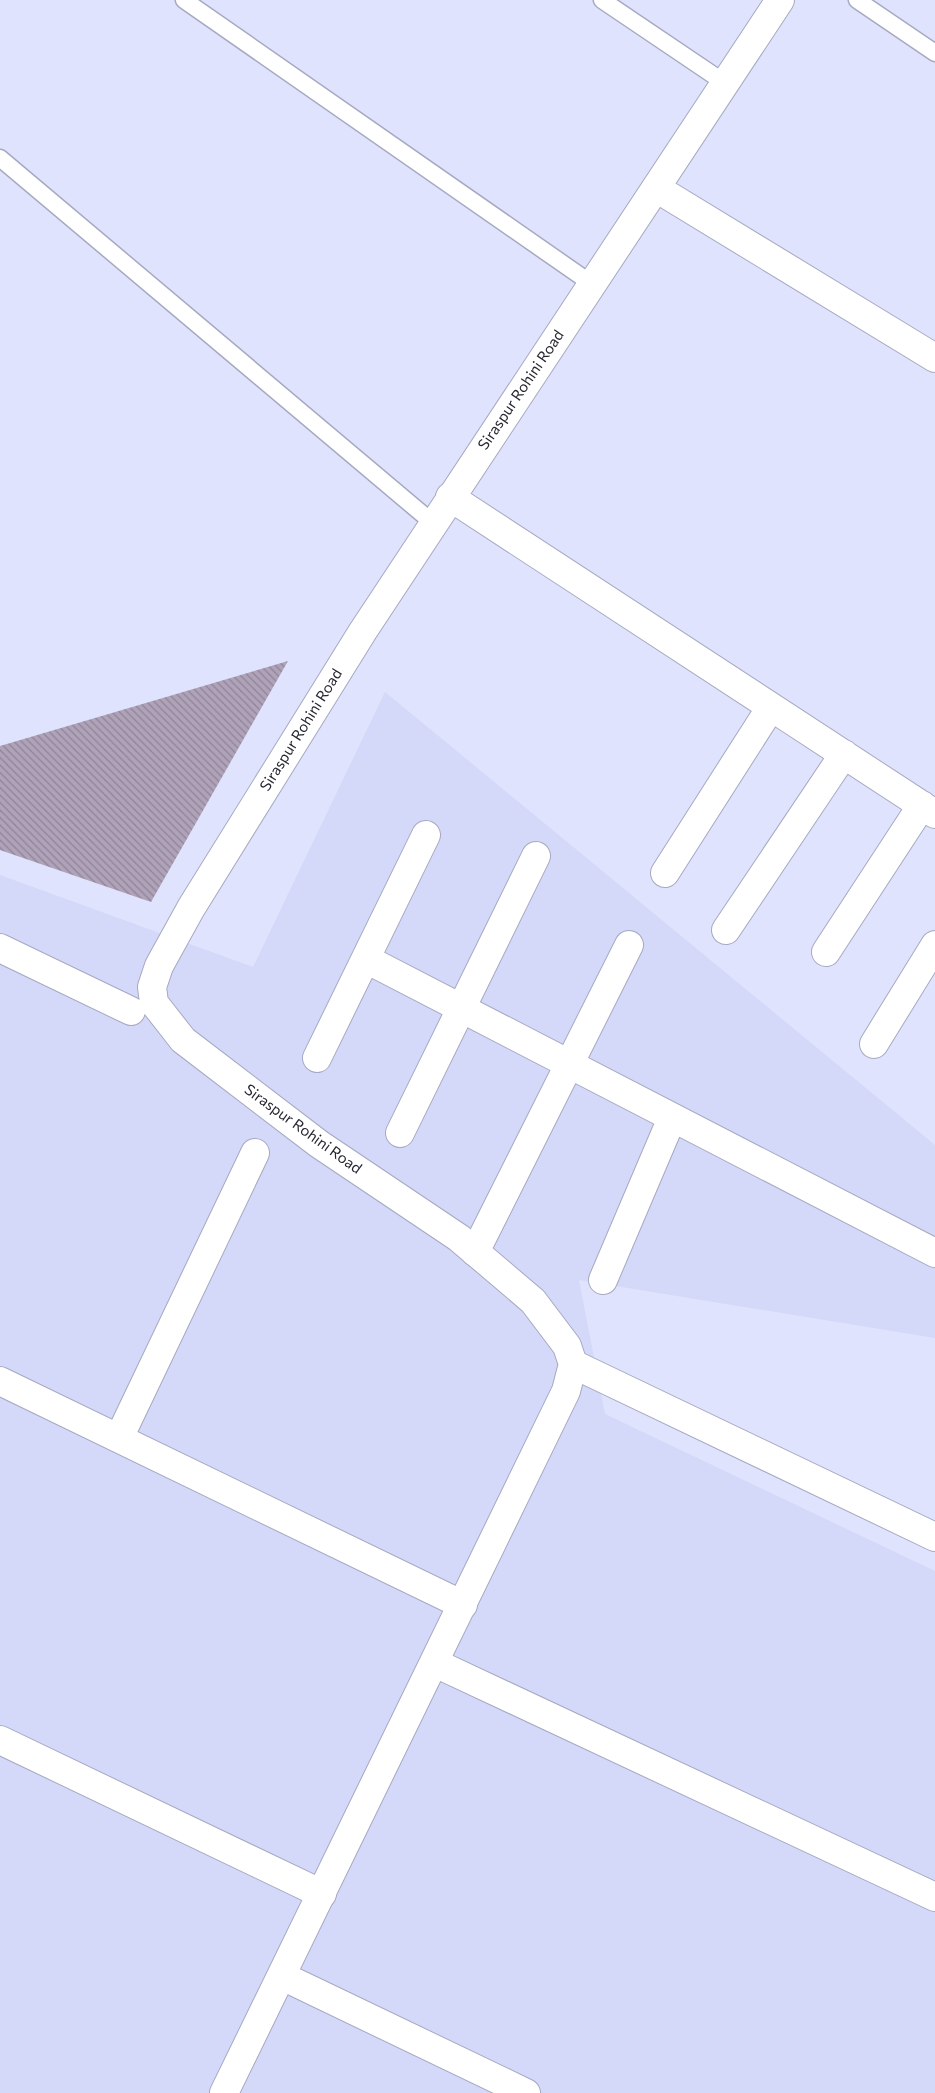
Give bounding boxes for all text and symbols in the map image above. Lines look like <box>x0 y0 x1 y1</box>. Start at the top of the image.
street label: Siraspur Rohini Road <box>473 326 567 453</box>
street label: Siraspur Rohini Road <box>255 665 345 794</box>
street label: Siraspur Rohini Road <box>241 1080 366 1177</box>

